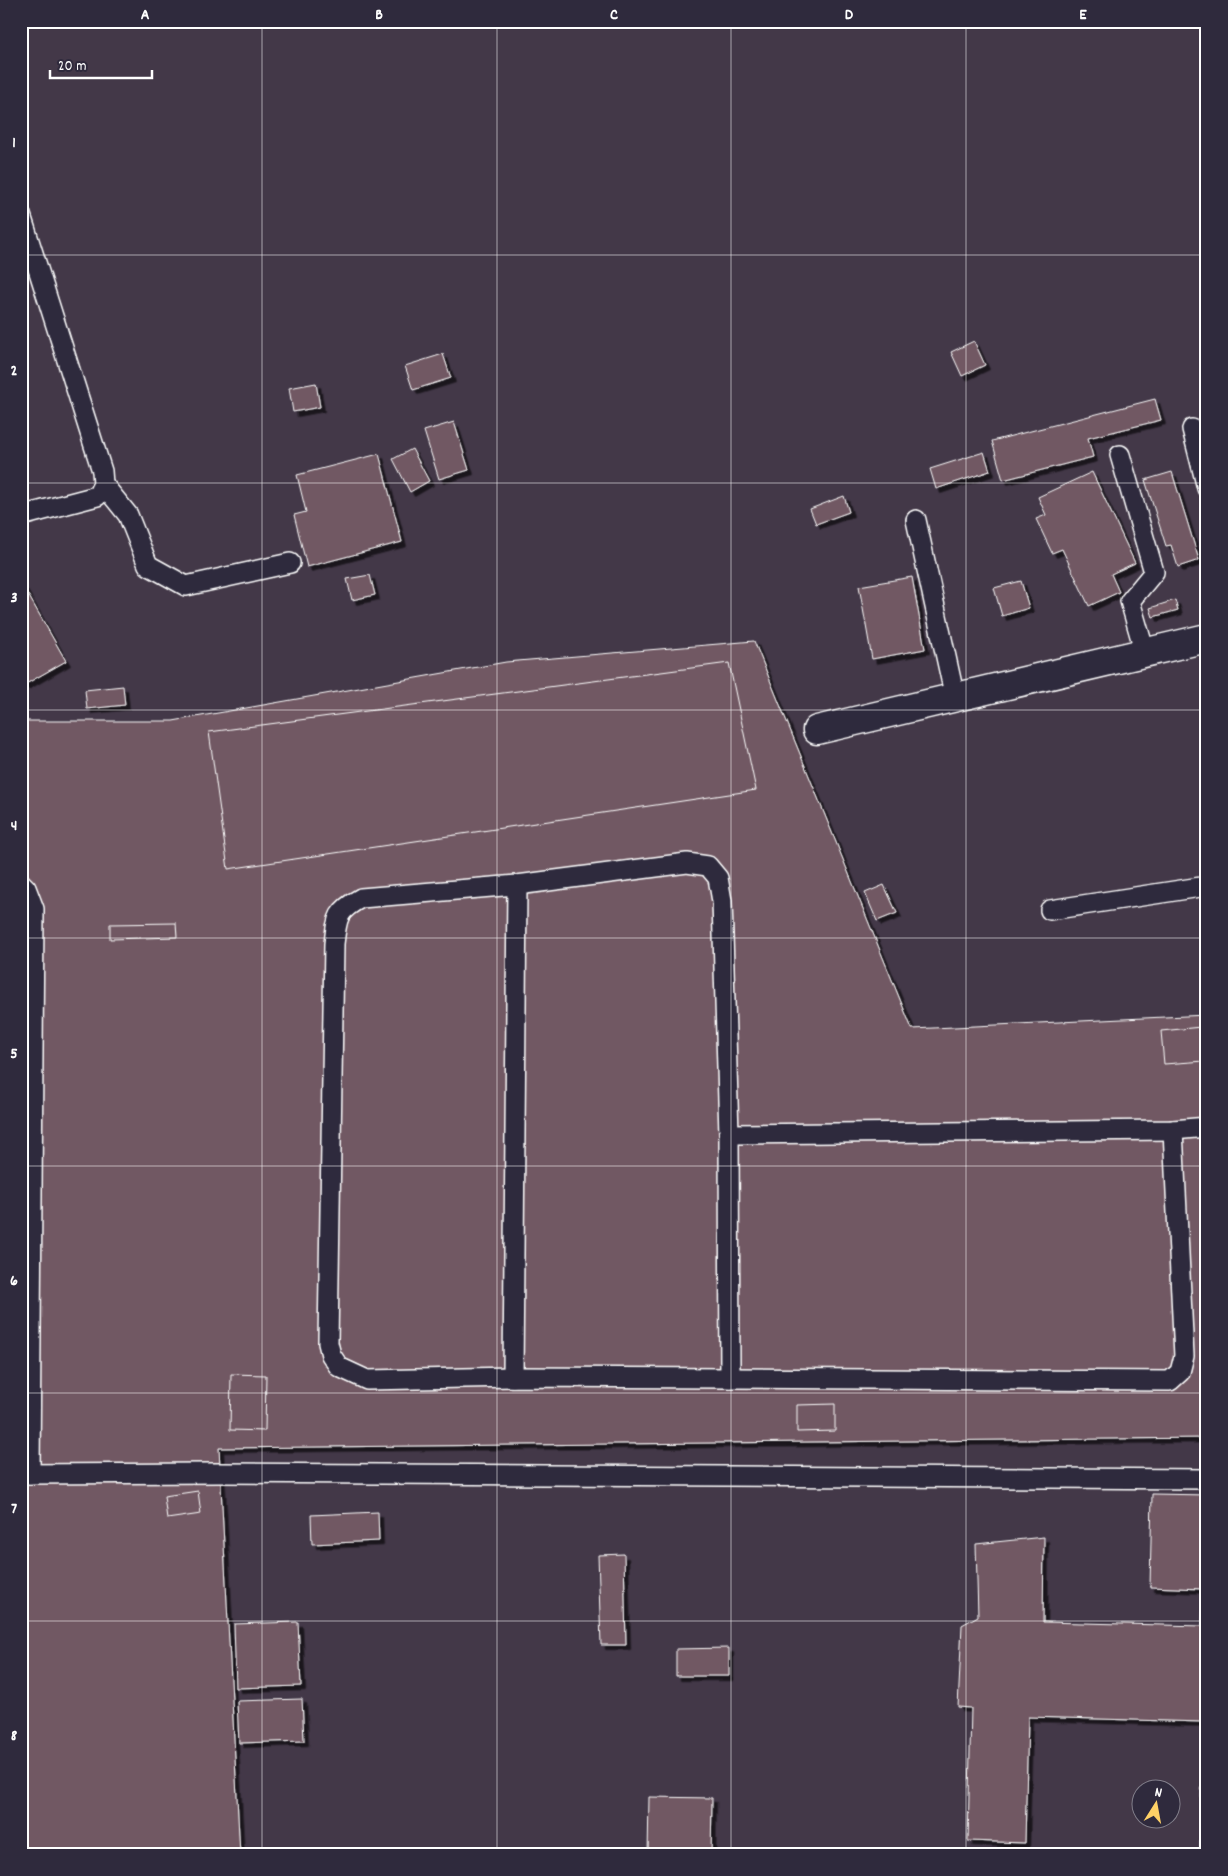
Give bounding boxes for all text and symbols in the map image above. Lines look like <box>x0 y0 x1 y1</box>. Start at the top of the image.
text: A <box>141 4 150 27</box>
text: B <box>375 4 383 27</box>
text: C <box>610 4 618 27</box>
text: D <box>845 4 854 27</box>
text: E <box>1079 4 1087 27</box>
scale bar <box>50 48 152 80</box>
text: 20 m <box>58 56 86 78</box>
text: 1 <box>12 132 16 155</box>
text: 2 <box>11 360 18 383</box>
text: 3 <box>10 587 18 610</box>
text: 4 <box>11 815 17 838</box>
text: 5 <box>10 1043 18 1066</box>
text: 6 <box>10 1270 18 1293</box>
text: 7 <box>11 1498 17 1521</box>
text: 8 <box>11 1725 18 1748</box>
north arrow <box>1130 1778 1180 1828</box>
text: N <box>1153 1783 1163 1804</box>

